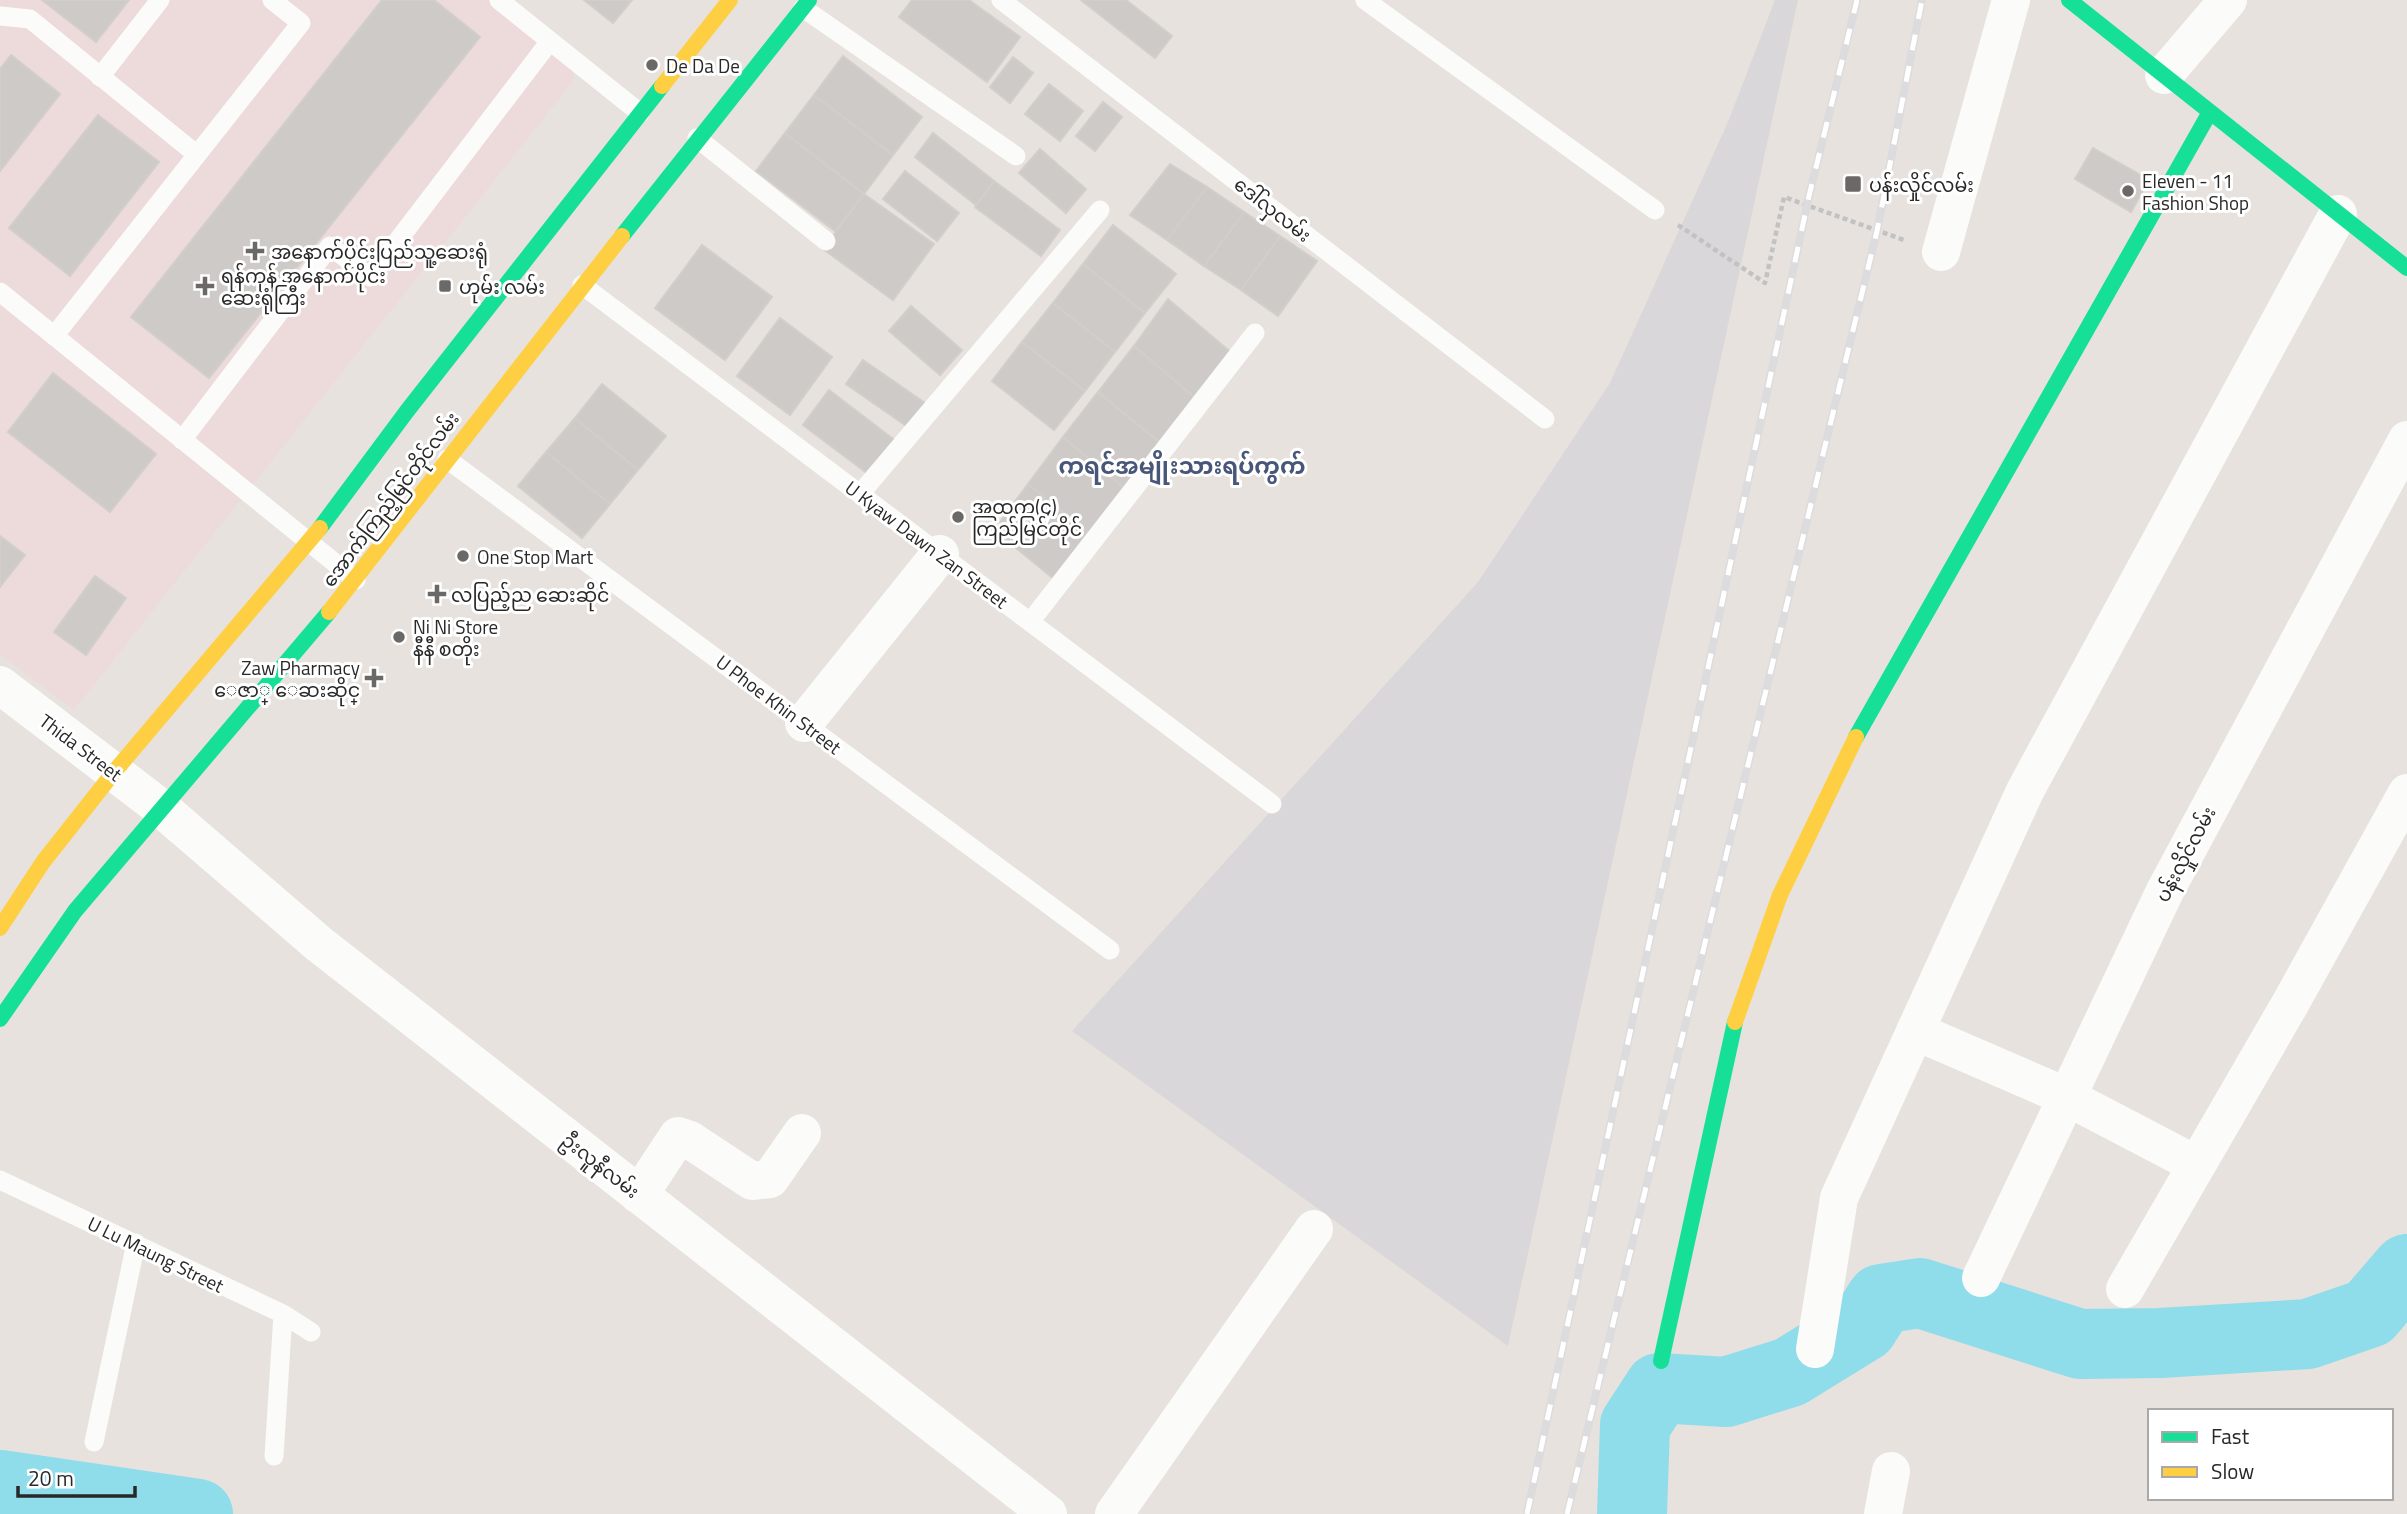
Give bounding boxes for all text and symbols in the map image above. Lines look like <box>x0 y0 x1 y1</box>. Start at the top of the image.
place label: De Da De <box>666 51 740 80</box>
marker: De Da De <box>644 57 660 73</box>
place label: Eleven - 11 Fashion Shop <box>2142 166 2249 217</box>
street label: ဒေါ်လှလမ်း <box>1226 170 1318 251</box>
place label: ပန်းလှိုင်လမ်း <box>1869 170 1974 201</box>
marker: ပန်းလှိုင်လမ်း <box>1843 174 1863 194</box>
marker: Eleven - 11 Fashion Shop <box>2120 183 2136 199</box>
place label: အနောက်ပိုင်းပြည်သူ့ဆေးရုံ <box>271 237 488 269</box>
marker: အနောက်ပိုင်းပြည်သူ့ဆေးရုံ <box>245 241 265 261</box>
place label: ရန်ကုန် အနောက်ပိုင်း ဆေးရုံကြီး <box>221 261 386 315</box>
place label: ဟုမ်း လမ်း <box>459 272 545 304</box>
marker: ရန်ကုန် အနောက်ပိုင်း ဆေးရုံကြီး <box>195 276 215 296</box>
marker: ဟုမ်း လမ်း <box>437 278 453 294</box>
street label: အောက်ကြည့်မြင်တိုင်လမ်း <box>314 405 468 595</box>
district label: ကရင်အမျိုးသားရပ်ကွက် <box>1059 448 1305 486</box>
street label: U Kyaw Dawn Zan Street <box>839 473 1015 615</box>
place label: အထက(၄) ကြည်မြင်တိုင် <box>972 492 1082 546</box>
marker: အထက(၄) ကြည်မြင်တိုင် <box>950 509 966 525</box>
place label: One Stop Mart <box>477 542 594 571</box>
marker: One Stop Mart <box>455 548 471 564</box>
place label: လပြည့်ည ဆေးဆိုင် <box>451 580 609 612</box>
marker: လပြည့်ည ဆေးဆိုင် <box>429 586 445 602</box>
place label: Ni Ni Store နီနီ စတိုး <box>413 612 498 666</box>
marker: Ni Ni Store နီနီ စတိုး <box>391 629 407 645</box>
street label: U Phoe Khin Street <box>710 647 848 761</box>
place label: Zaw Pharmacy ေဇာ္ ေဆးဆိုင္ <box>214 653 360 707</box>
marker: Zaw Pharmacy ေဇာ္ ေဆးဆိုင္ <box>366 670 382 686</box>
street label: Thida Street <box>34 706 129 788</box>
street label: ပန်းလှိုင်လမ်း <box>2148 801 2224 908</box>
street label: ဦးလူနီလမ်း <box>554 1125 646 1207</box>
street label: U Lu Maung Street <box>83 1208 229 1300</box>
legend <box>2148 1409 2393 1500</box>
text: Fast <box>2211 1420 2250 1452</box>
scale bar <box>18 1454 135 1498</box>
text: Slow <box>2211 1455 2254 1487</box>
text: 20 m <box>28 1462 74 1494</box>

